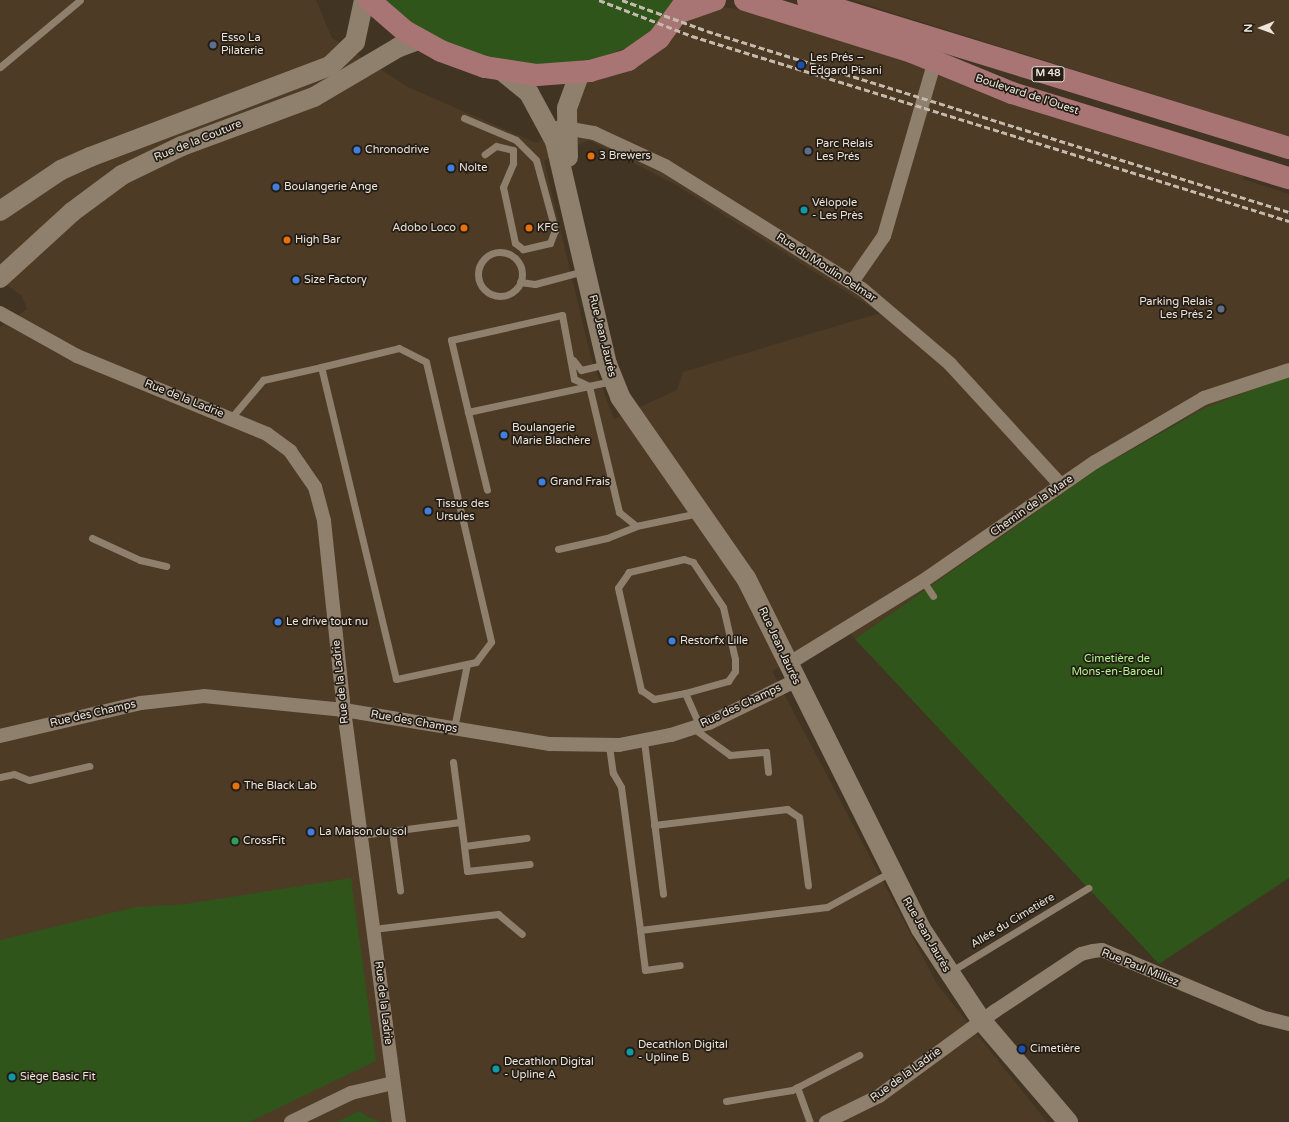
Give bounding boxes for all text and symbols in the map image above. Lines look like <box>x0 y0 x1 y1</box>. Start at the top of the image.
north arrow <box>1241 8 1281 48</box>
text: N <box>1242 24 1255 33</box>
place label: Esso La Pilaterie <box>221 32 263 58</box>
marker: Esso La Pilaterie <box>208 40 218 50</box>
place label: Les Prés – Edgard Pisani <box>810 52 882 78</box>
marker: Les Prés – Edgard Pisani <box>795 59 807 71</box>
road number: M 48 <box>1031 66 1065 82</box>
street label: Boulevard de l'Ouest <box>974 72 1080 118</box>
street label: Rue de la Couture <box>152 117 244 165</box>
place label: Parc Relais Les Prés <box>816 138 873 164</box>
place label: Chronodrive <box>365 143 429 157</box>
marker: Chronodrive <box>352 145 362 155</box>
marker: Parc Relais Les Prés <box>803 146 813 156</box>
place label: 3 Brewers <box>599 149 651 163</box>
marker: 3 Brewers <box>586 151 596 161</box>
place label: Nolte <box>459 161 487 175</box>
marker: Nolte <box>446 163 456 173</box>
place label: Boulangerie Ange <box>284 180 378 194</box>
marker: Boulangerie Ange <box>271 182 281 192</box>
place label: Vélopole - Les Près <box>812 197 863 223</box>
marker: Vélopole - Les Près <box>799 205 809 215</box>
place label: Adobo Loco <box>392 221 456 235</box>
place label: KFC <box>537 221 558 235</box>
marker: Adobo Loco <box>459 223 469 233</box>
marker: KFC <box>524 223 534 233</box>
street label: Rue du Moulin Delmar <box>774 231 878 305</box>
place label: High Bar <box>295 233 340 247</box>
marker: High Bar <box>282 235 292 245</box>
place label: Size Factory <box>304 273 367 287</box>
marker: Size Factory <box>291 275 301 285</box>
street label: Rue Jean Jaurès <box>585 294 619 378</box>
place label: Parking Relais Les Prés 2 <box>1139 296 1213 322</box>
marker: Parking Relais Les Prés 2 <box>1216 304 1226 314</box>
street label: Rue de la Ladrie <box>143 377 225 421</box>
place label: Boulangerie Marie Blachère <box>512 422 590 448</box>
marker: Boulangerie Marie Blachère <box>499 430 509 440</box>
street label: Chemin de la Mare <box>988 473 1076 539</box>
place label: Grand Frais <box>550 475 610 489</box>
marker: Grand Frais <box>537 477 547 487</box>
place label: Tissus des Ursules <box>436 498 489 524</box>
marker: Tissus des Ursules <box>423 506 433 516</box>
street label: Rue Jean Jaurès <box>755 605 803 687</box>
place label: Le drive tout nu <box>286 615 368 629</box>
marker: Le drive tout nu <box>273 617 283 627</box>
place label: Restorfx Lille <box>680 634 748 648</box>
marker: Restorfx Lille <box>667 636 677 646</box>
street label: Rue de la Ladrie <box>330 640 352 724</box>
park label: Cimetière de Mons-en-Baroeul <box>1071 653 1163 679</box>
street label: Rue des Champs <box>698 681 784 731</box>
street label: Rue des Champs <box>49 698 137 730</box>
street label: Rue des Champs <box>370 708 458 736</box>
place label: The Black Lab <box>244 779 317 793</box>
marker: The Black Lab <box>231 781 241 791</box>
place label: La Maison du sol <box>319 825 407 839</box>
marker: La Maison du sol <box>306 827 316 837</box>
place label: CrossFit <box>243 834 285 848</box>
marker: CrossFit <box>230 836 240 846</box>
street label: Allée du Cimetière <box>969 891 1057 951</box>
street label: Rue Jean Jaurès <box>899 895 953 975</box>
street label: Rue Paul Milliez <box>1099 946 1181 990</box>
street label: Rue de la Ladrie <box>371 960 395 1046</box>
place label: Decathlon Digital - Upline B <box>638 1039 728 1065</box>
place label: Cimetière <box>1030 1042 1080 1056</box>
marker: Cimetière <box>1017 1044 1027 1054</box>
street label: Rue de la Ladrie <box>868 1045 944 1105</box>
marker: Decathlon Digital - Upline B <box>625 1047 635 1057</box>
place label: Decathlon Digital - Upline A <box>504 1056 594 1082</box>
marker: Decathlon Digital - Upline A <box>491 1064 501 1074</box>
place label: Siège Basic Fit <box>20 1070 96 1084</box>
marker: Siège Basic Fit <box>7 1072 17 1082</box>

